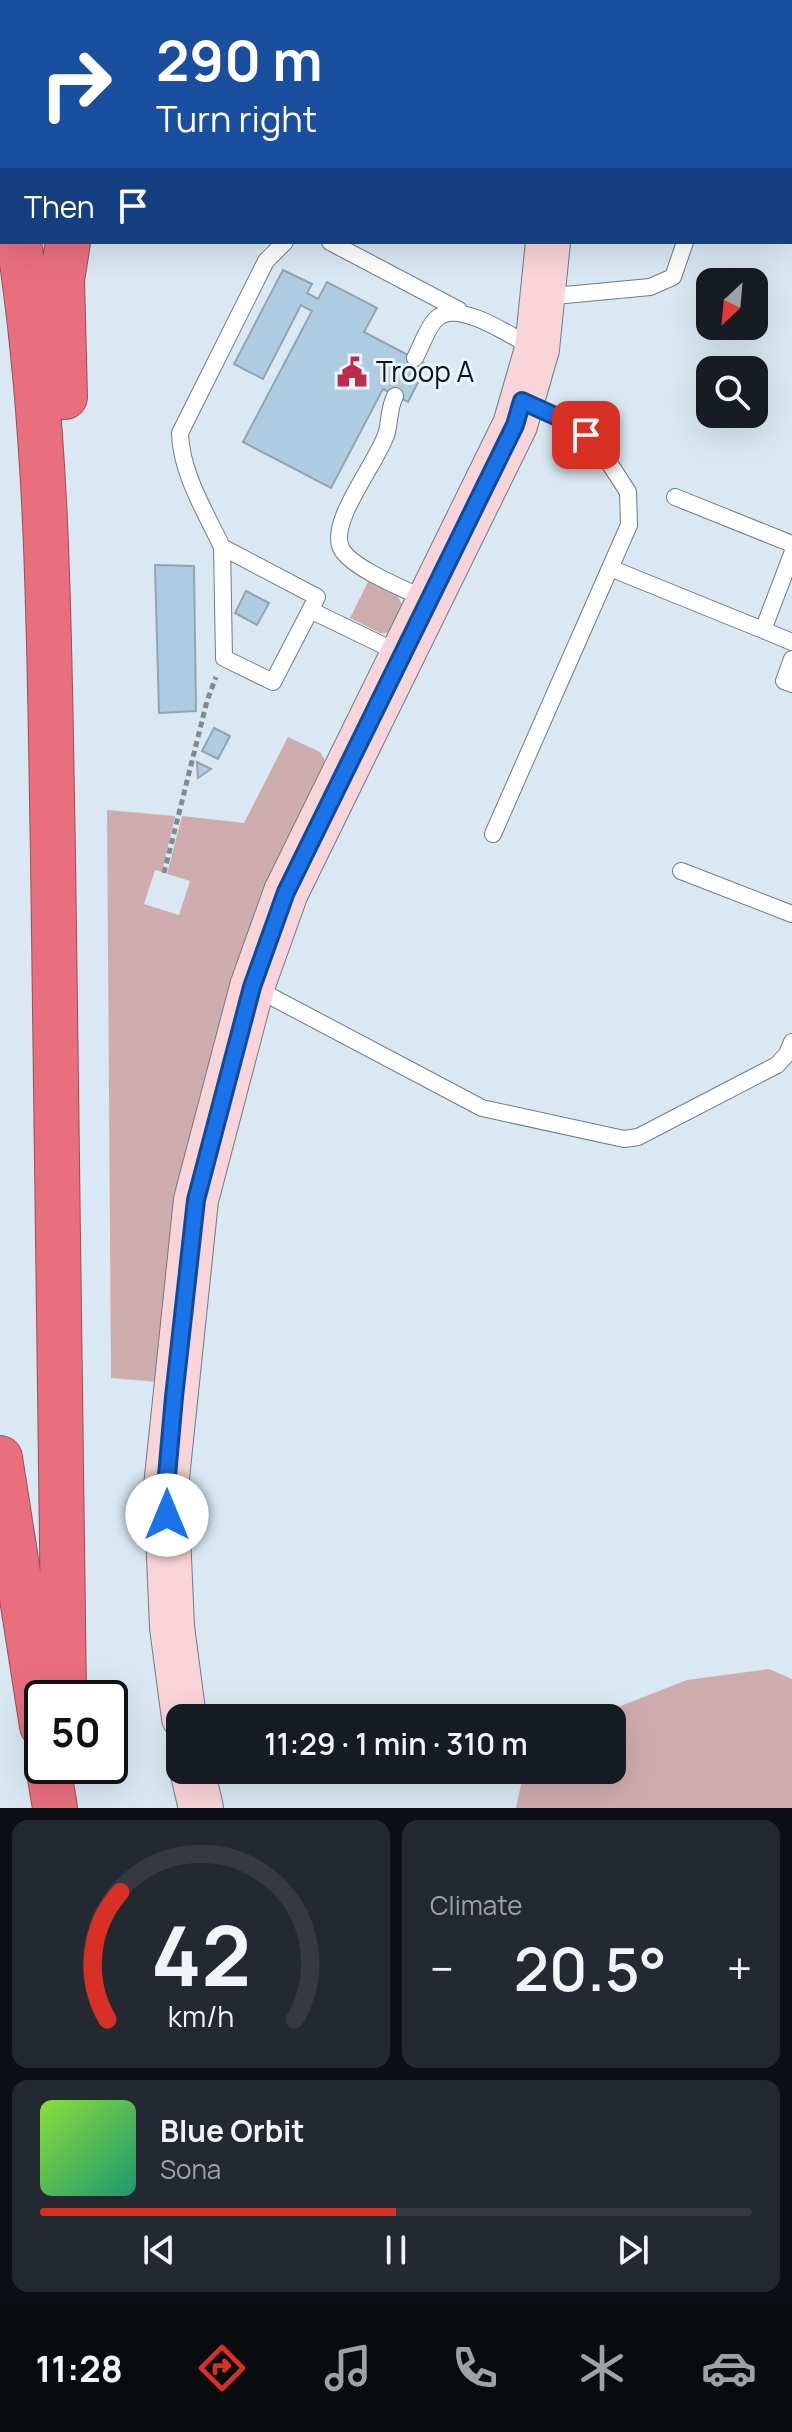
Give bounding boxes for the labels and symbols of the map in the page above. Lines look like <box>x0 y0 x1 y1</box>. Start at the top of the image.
north arrow <box>696 268 768 340</box>
place label: Troop A <box>376 352 474 390</box>
public building icon: Troop A <box>335 355 369 389</box>
pin <box>552 401 620 469</box>
position arrow <box>125 1473 209 1557</box>
speed limit sign: 50 <box>24 1680 128 1784</box>

